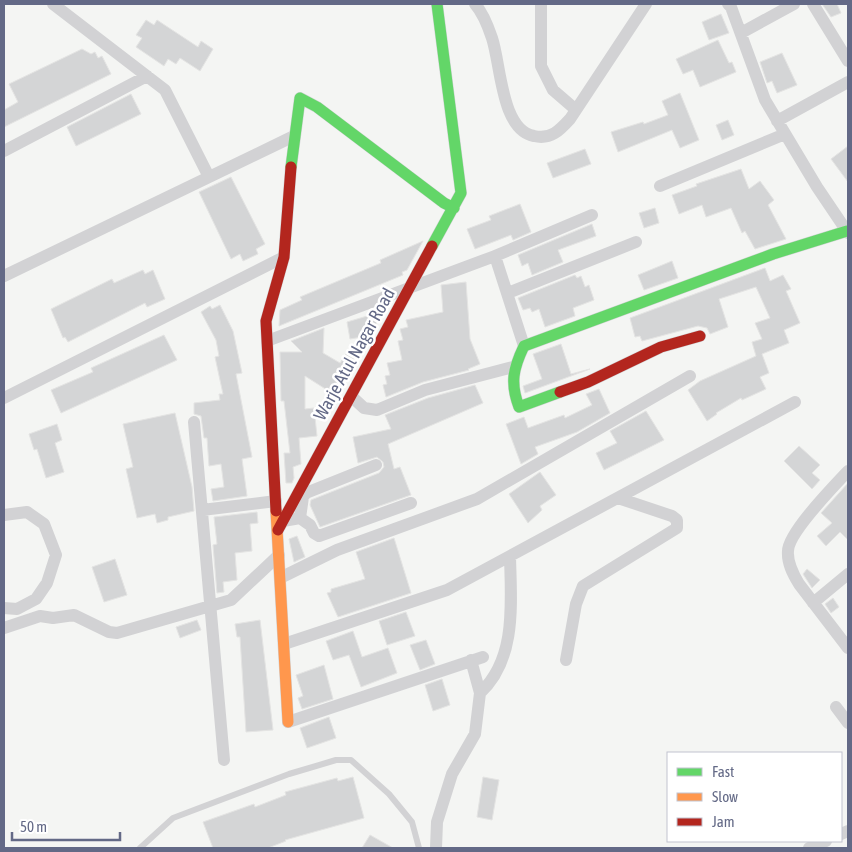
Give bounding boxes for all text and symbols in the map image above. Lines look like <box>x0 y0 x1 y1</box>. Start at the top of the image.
street label: Warje Atul Nagar Road <box>309 284 399 424</box>
legend <box>667 752 842 842</box>
text: Fast <box>712 763 734 780</box>
text: Slow <box>712 788 738 805</box>
scale bar <box>12 810 120 842</box>
text: Jam <box>712 813 735 830</box>
text: 50 m <box>20 818 47 835</box>

